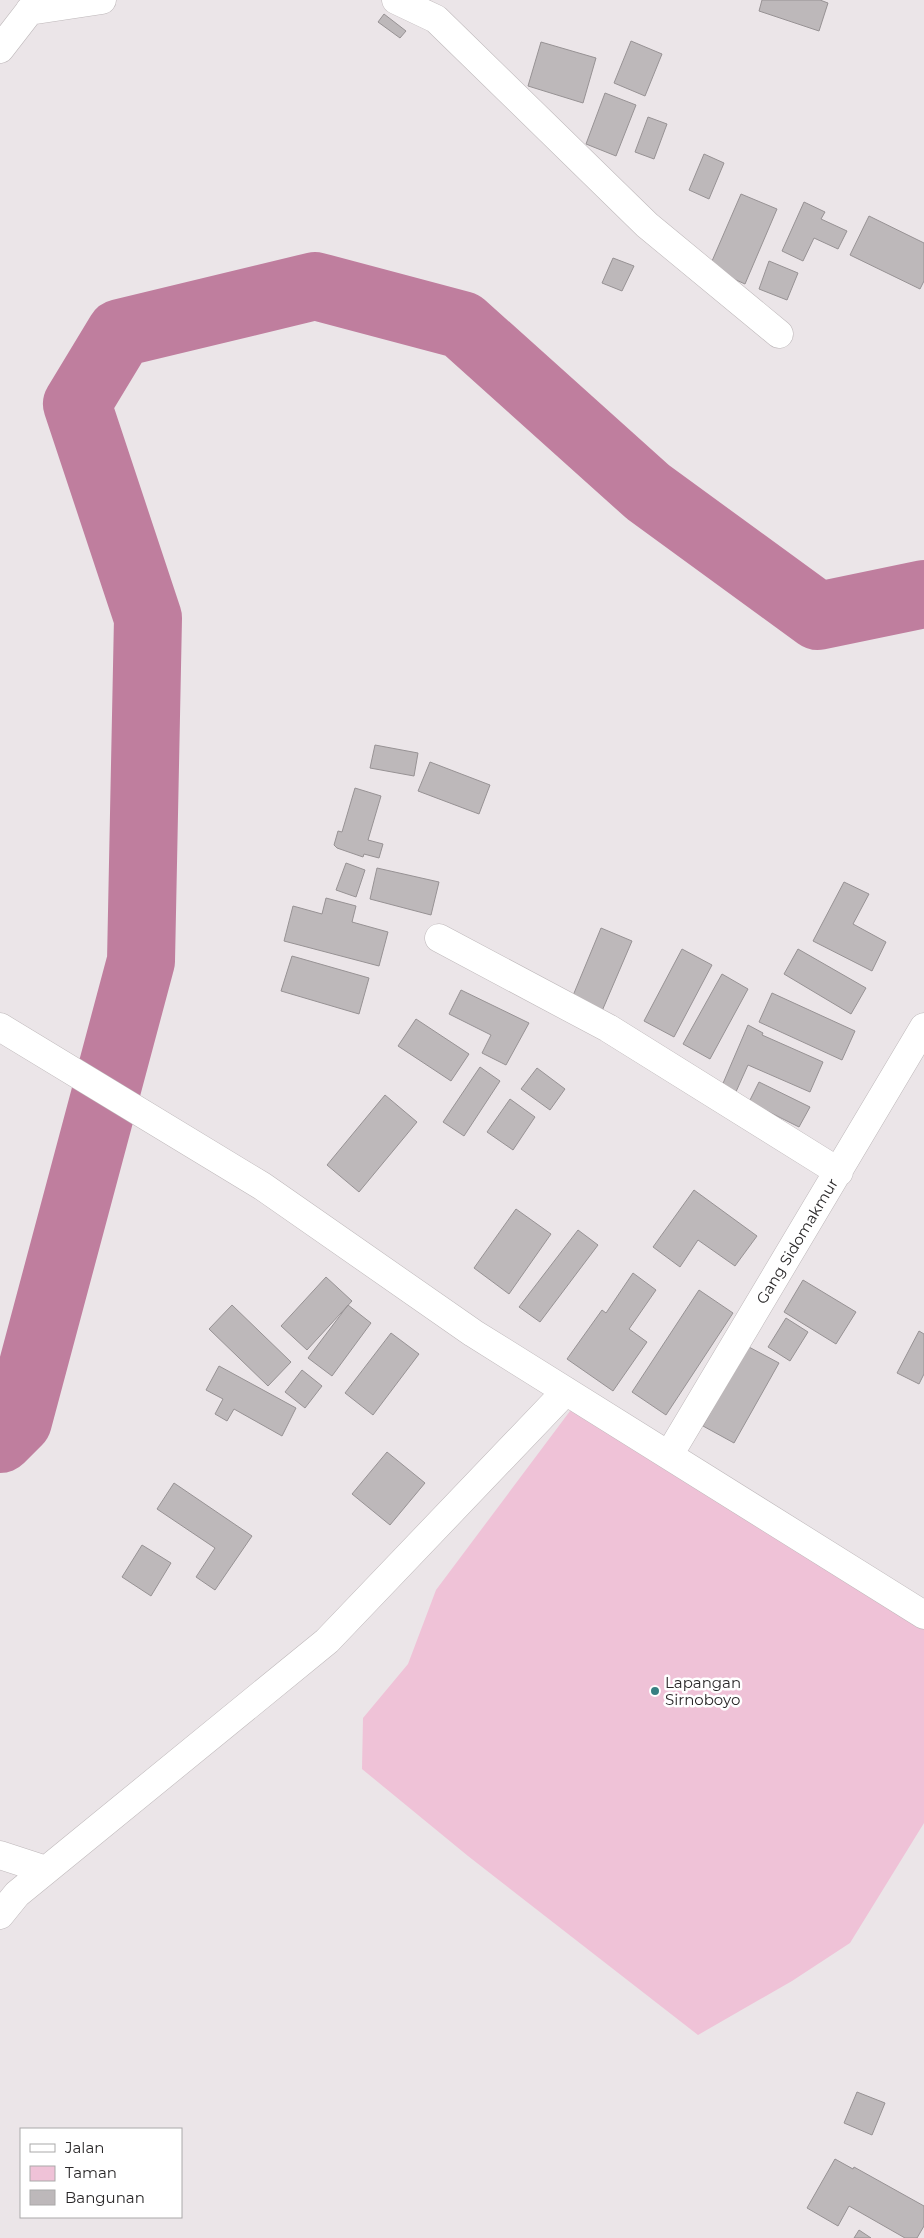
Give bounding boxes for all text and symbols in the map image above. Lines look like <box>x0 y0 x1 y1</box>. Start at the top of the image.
street label: Gang Sidomakmur <box>752 1175 842 1307</box>
place label: Lapangan Sirnoboyo <box>665 1673 741 1709</box>
marker: Lapangan Sirnoboyo <box>649 1685 661 1697</box>
legend <box>20 2128 182 2218</box>
text: Jalan <box>64 2138 104 2157</box>
text: Taman <box>65 2163 117 2182</box>
text: Bangunan <box>65 2188 145 2207</box>

